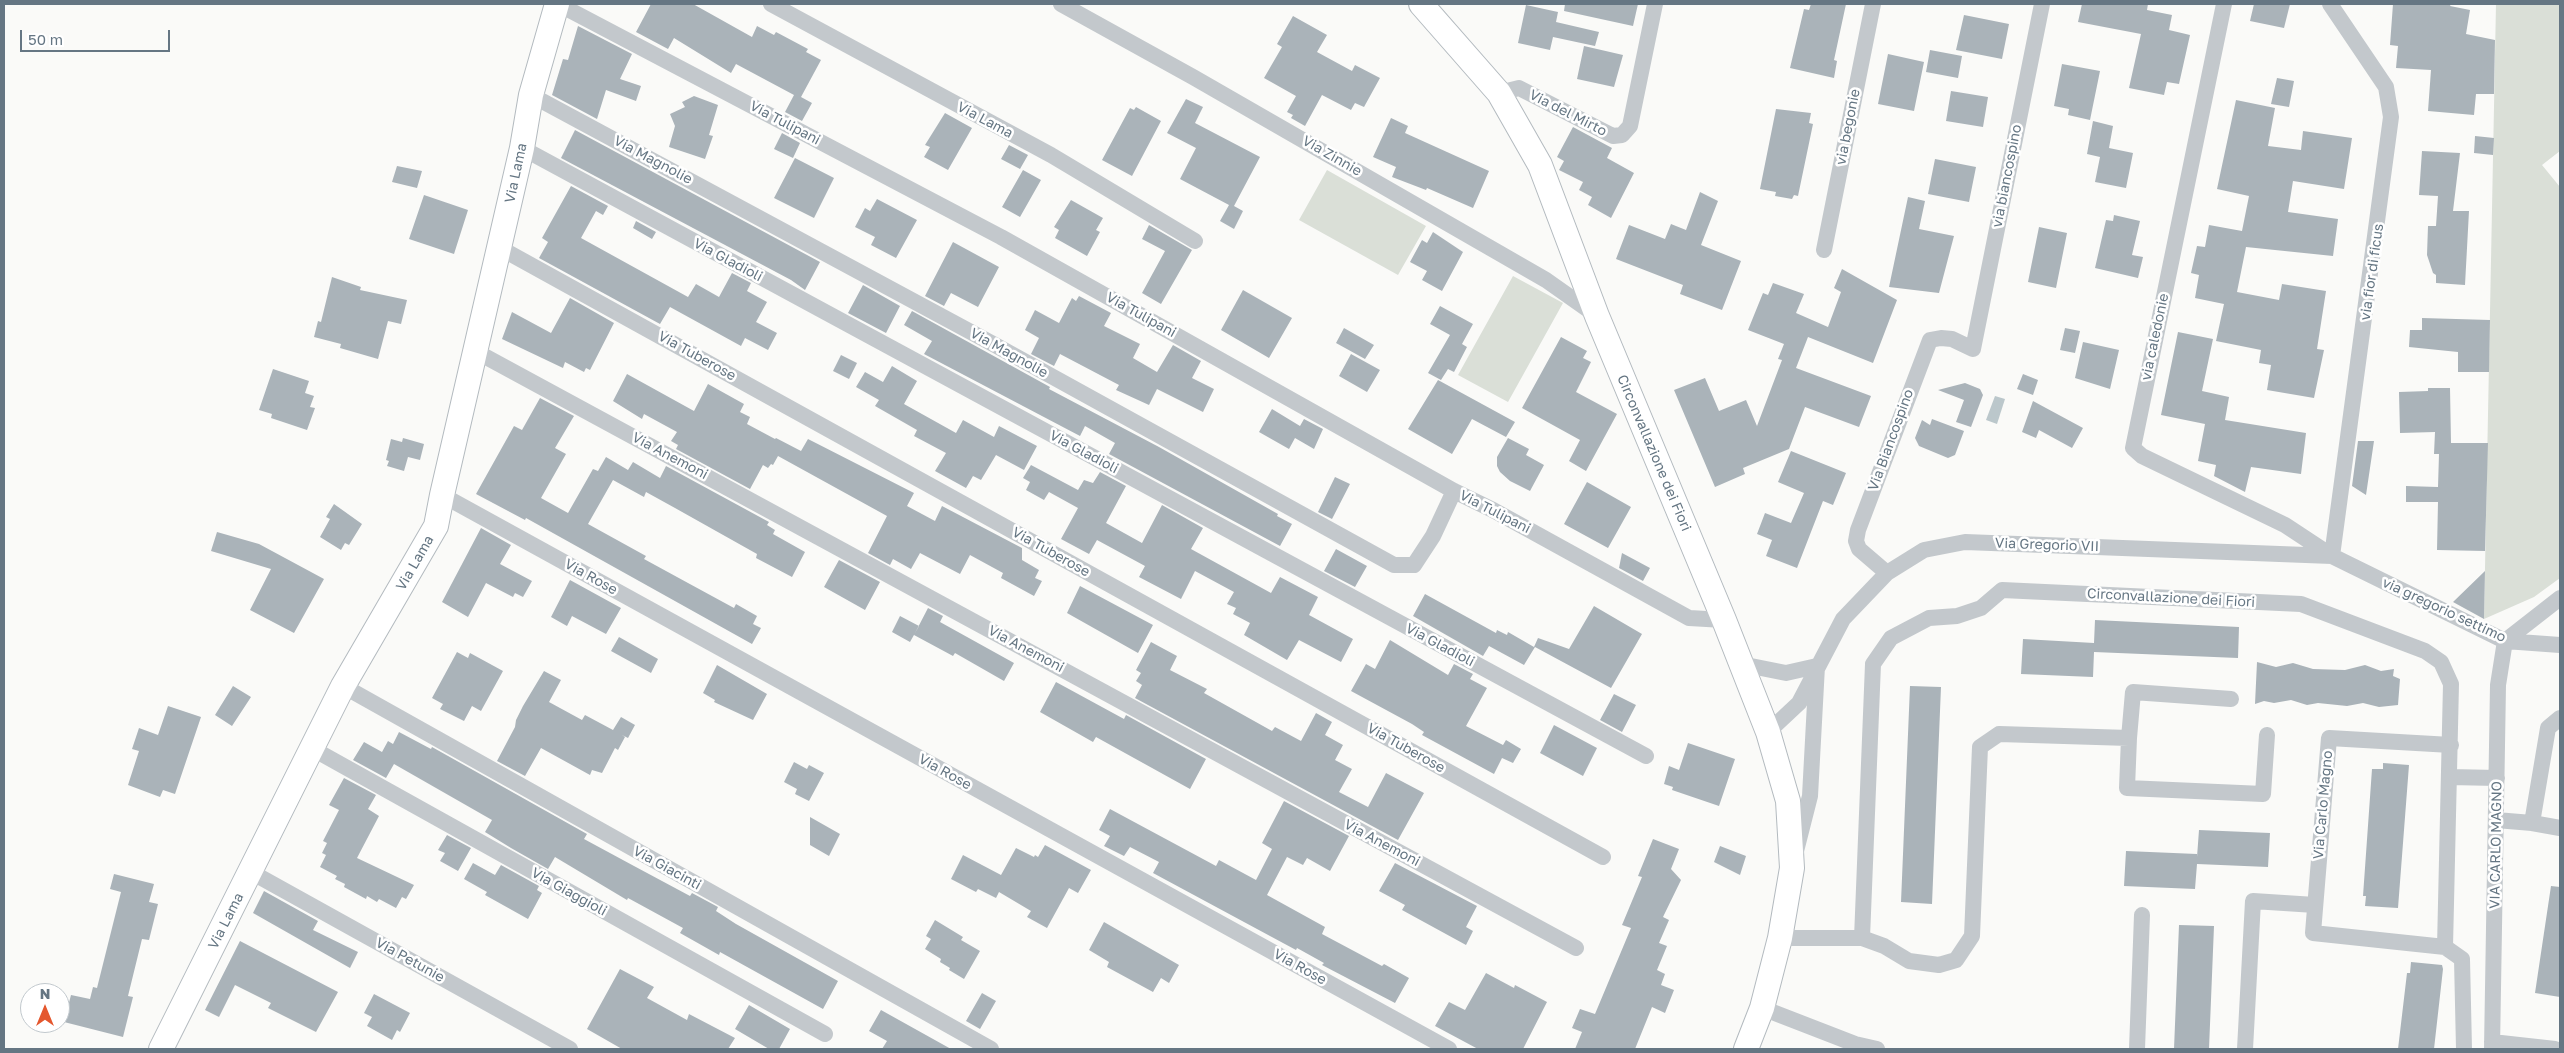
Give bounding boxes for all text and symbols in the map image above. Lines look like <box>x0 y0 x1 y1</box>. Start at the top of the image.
scale bar <box>22 20 172 52</box>
text: 50 m <box>28 30 63 48</box>
street label: Via del Mirto <box>1526 86 1610 140</box>
street label: via begonie <box>1832 87 1864 167</box>
street label: Via Tulipani <box>747 97 823 149</box>
street label: Via Lama <box>954 98 1016 142</box>
street label: via biancospino <box>1989 123 2025 229</box>
street label: Via Magnolie <box>611 132 695 188</box>
street label: Via Zinnie <box>1299 132 1365 180</box>
street label: Via Lama <box>501 141 531 205</box>
street label: via fior di ficus <box>2357 223 2387 321</box>
street label: Via Gladioli <box>691 235 765 285</box>
street label: Via Tulipani <box>1103 289 1179 341</box>
street label: via caledonie <box>2138 292 2172 382</box>
street label: Via Magnolie <box>967 325 1051 381</box>
street label: Via Tuberose <box>655 328 739 384</box>
street label: Circonvallazione dei Fiori <box>1613 372 1695 534</box>
street label: Via Biancospino <box>1865 387 1917 493</box>
street label: Via Gladioli <box>1047 427 1121 477</box>
street label: Via Anemoni <box>629 429 711 483</box>
street label: Via Tulipani <box>1457 487 1533 537</box>
street label: Via Tuberose <box>1009 524 1093 580</box>
street label: Via Lama <box>393 532 437 594</box>
street label: Via Gregorio VII <box>1995 535 2099 555</box>
street label: Via Rose <box>562 556 620 598</box>
street label: via gregorio settimo <box>2380 574 2508 646</box>
street label: Circonvallazione dei Fiori <box>2087 585 2255 611</box>
street label: Via Gladioli <box>1403 620 1477 670</box>
street label: Via Anemoni <box>985 622 1067 676</box>
street label: Via Tuberose <box>1364 720 1448 776</box>
street label: Via Carlo Magno <box>2310 750 2336 860</box>
street label: Via Rose <box>916 751 974 793</box>
street label: VIA CARLO MAGNO <box>2486 781 2506 909</box>
street label: Via Anemoni <box>1341 816 1423 870</box>
street label: Via Giacinti <box>630 842 704 894</box>
street label: Via Giaggioli <box>528 864 610 920</box>
street label: Via Lama <box>205 890 247 952</box>
street label: Via Petunie <box>373 934 447 986</box>
street label: Via Rose <box>1271 946 1329 988</box>
north arrow <box>20 983 70 1033</box>
text: N <box>40 985 50 1002</box>

